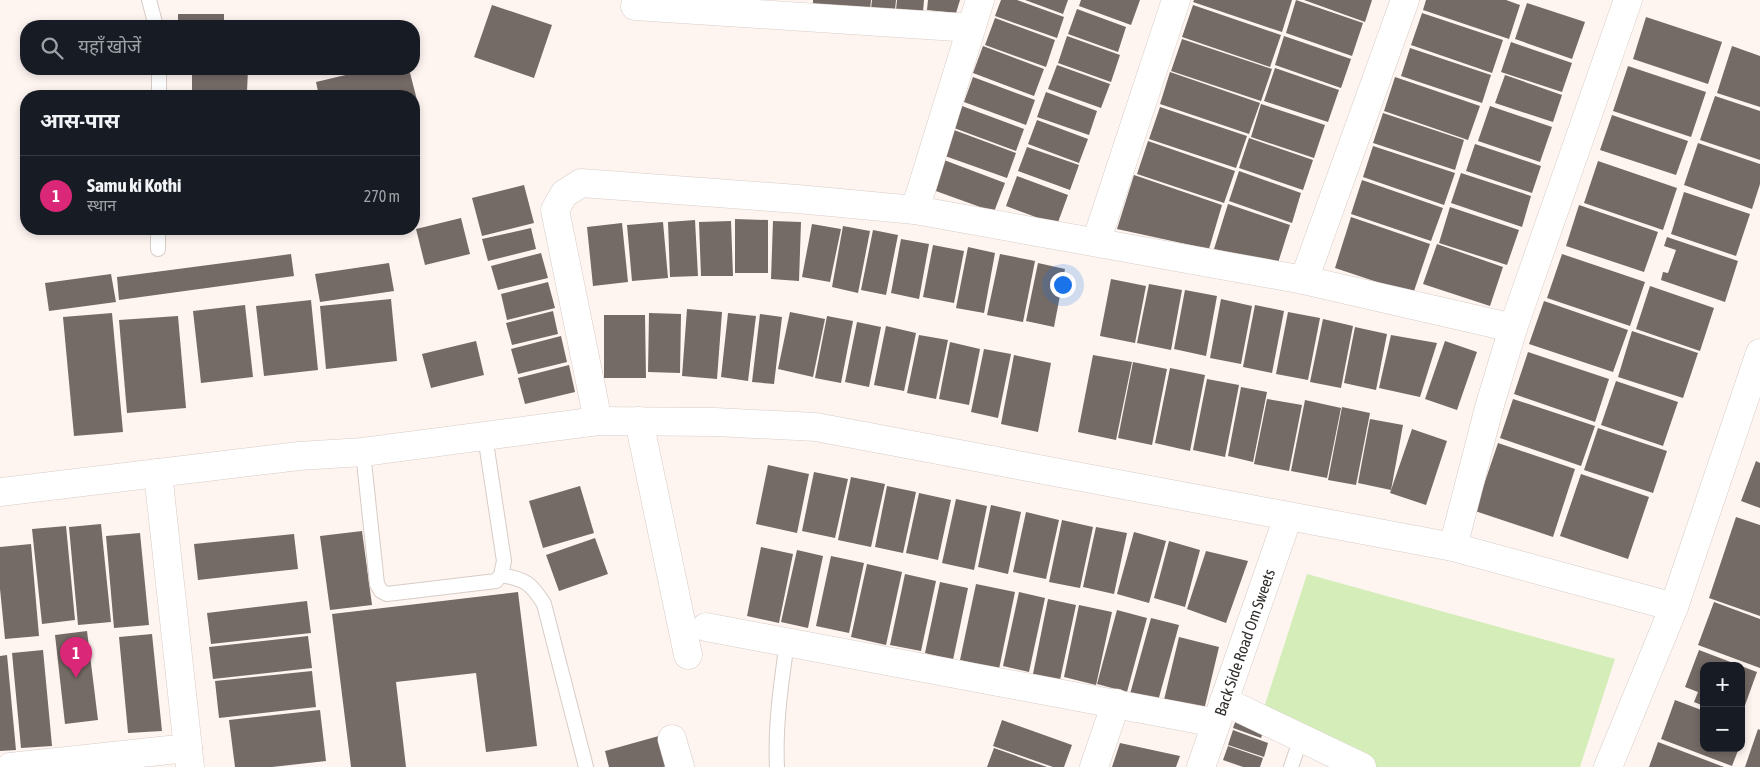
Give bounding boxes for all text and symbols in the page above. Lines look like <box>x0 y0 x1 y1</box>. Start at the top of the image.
search box <box>20 20 420 75</box>
icon: search <box>38 34 66 62</box>
text: यहाँ खोजें <box>78 35 141 57</box>
text: आस-पास <box>40 108 119 132</box>
text: Samu ki Kothi <box>87 174 181 196</box>
text: 1 <box>52 187 60 205</box>
text: 270 m <box>364 187 400 205</box>
text: स्थान <box>87 196 116 214</box>
your location <box>1050 272 1076 298</box>
street label: Back Side Road Om Sweets <box>1211 566 1278 718</box>
pin: 1 <box>60 637 92 678</box>
map controls <box>1700 662 1745 752</box>
button: + <box>1700 662 1745 707</box>
button: − <box>1700 707 1745 752</box>

